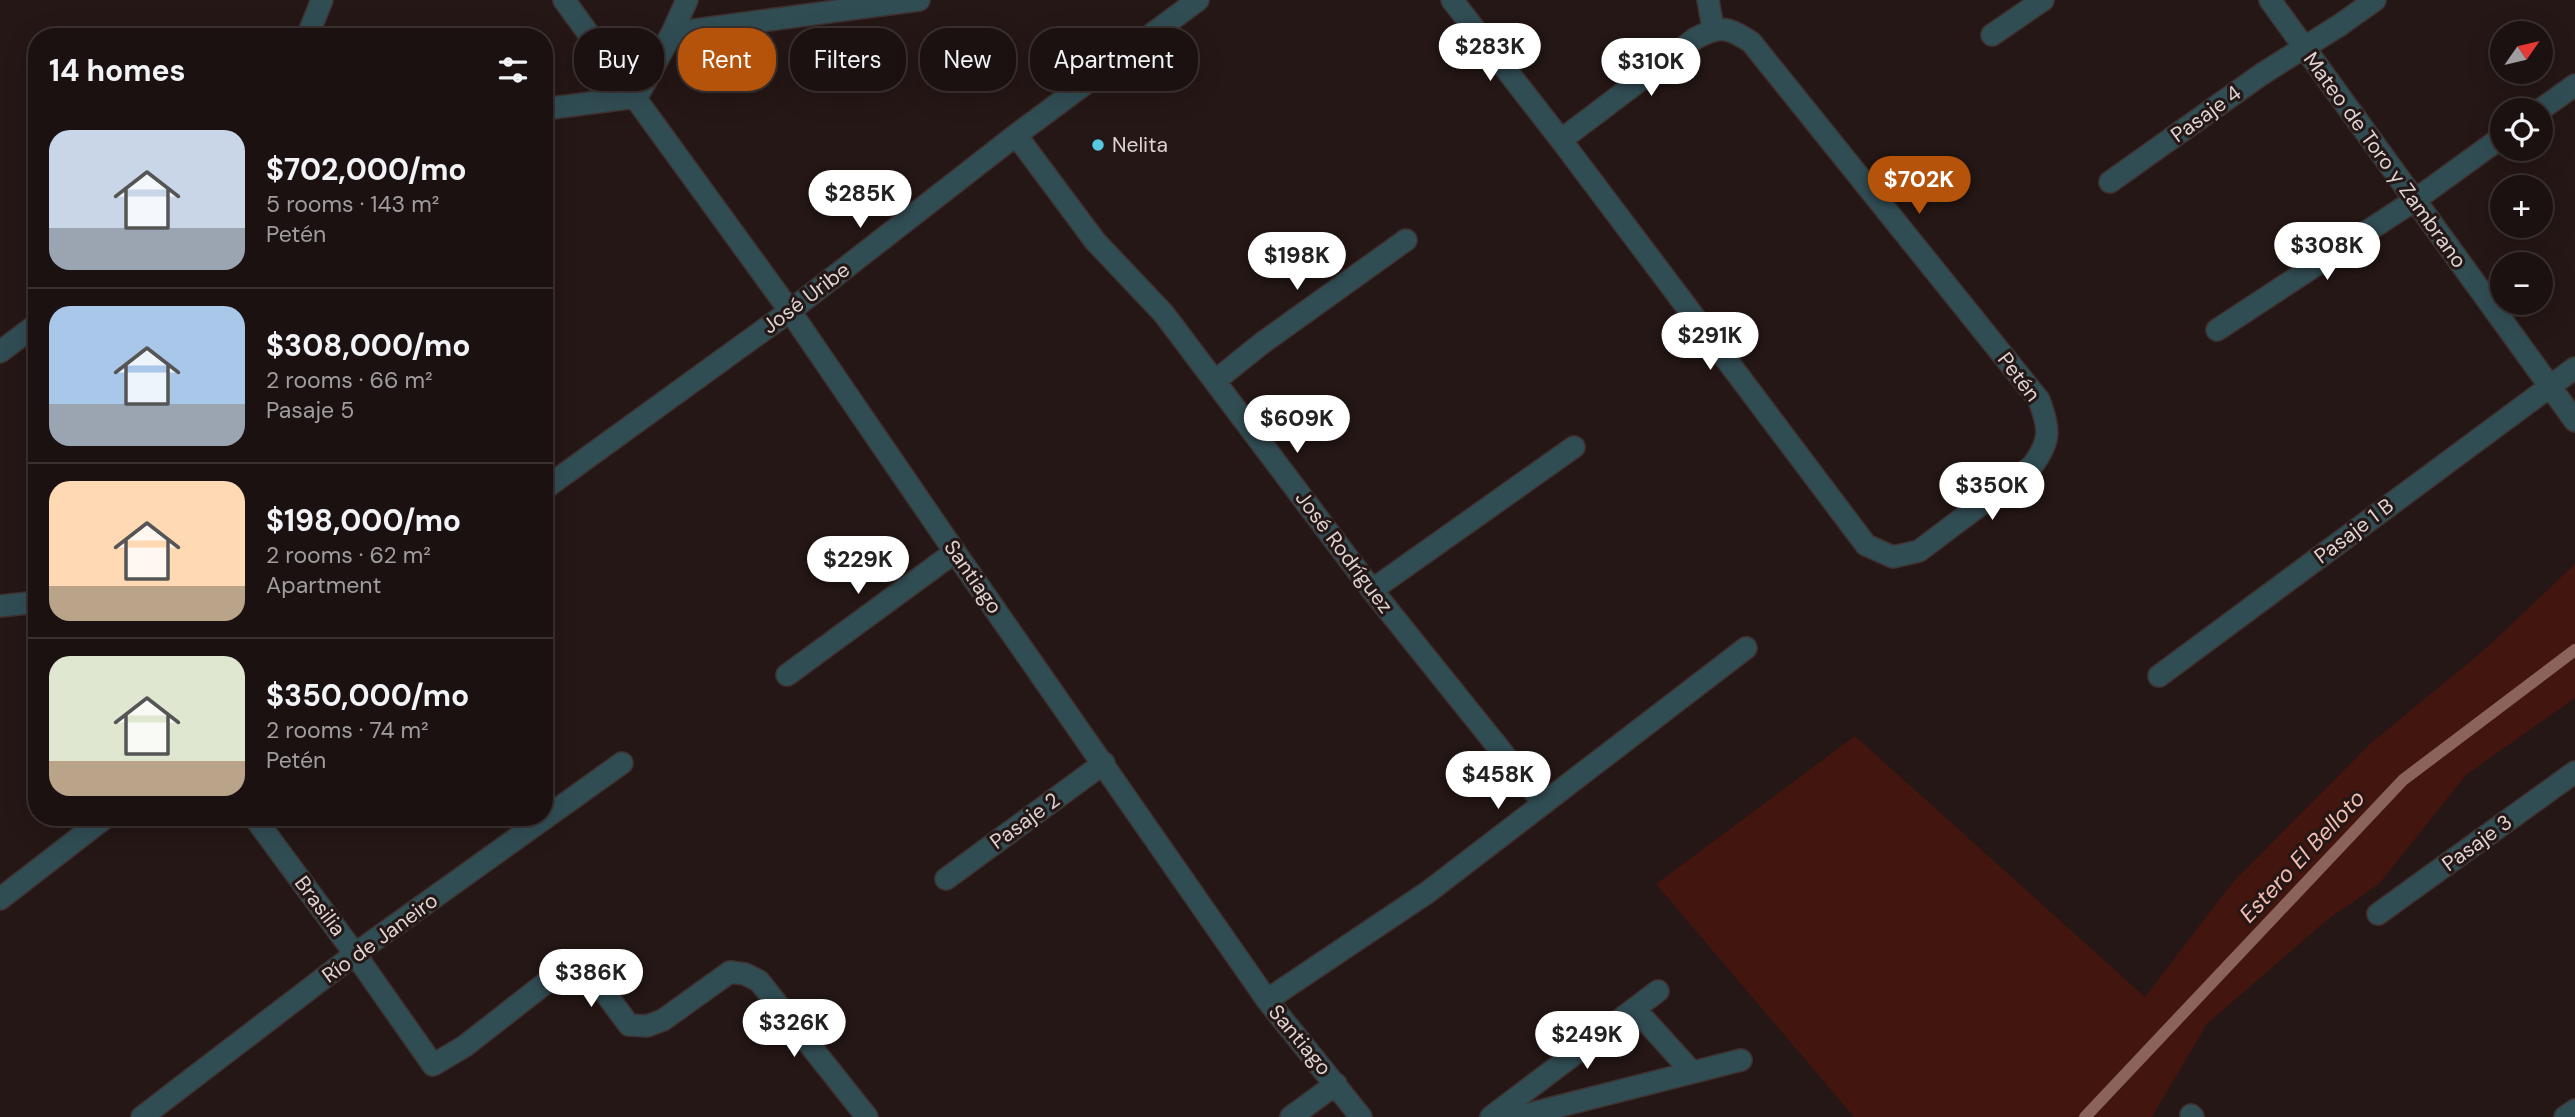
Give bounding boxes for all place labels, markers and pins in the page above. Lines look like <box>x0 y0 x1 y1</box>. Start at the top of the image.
pin: $283K <box>1441 24 1539 83</box>
pin: $310K <box>1602 38 1700 98</box>
place label: Nelita <box>1112 131 1168 159</box>
marker: Nelita <box>1090 137 1106 153</box>
pin: $702K <box>1870 156 1968 216</box>
pin: $285K <box>811 170 909 230</box>
pin: $308K <box>2278 222 2376 282</box>
pin: $198K <box>1248 232 1346 292</box>
pin: $291K <box>1661 312 1759 372</box>
pin: $609K <box>1248 396 1346 455</box>
pin: $350K <box>1943 462 2041 522</box>
pin: $229K <box>809 536 907 596</box>
pin: $458K <box>1449 752 1547 811</box>
pin: $386K <box>542 950 640 1009</box>
pin: $326K <box>745 1000 843 1059</box>
pin: $249K <box>1538 1012 1636 1071</box>

